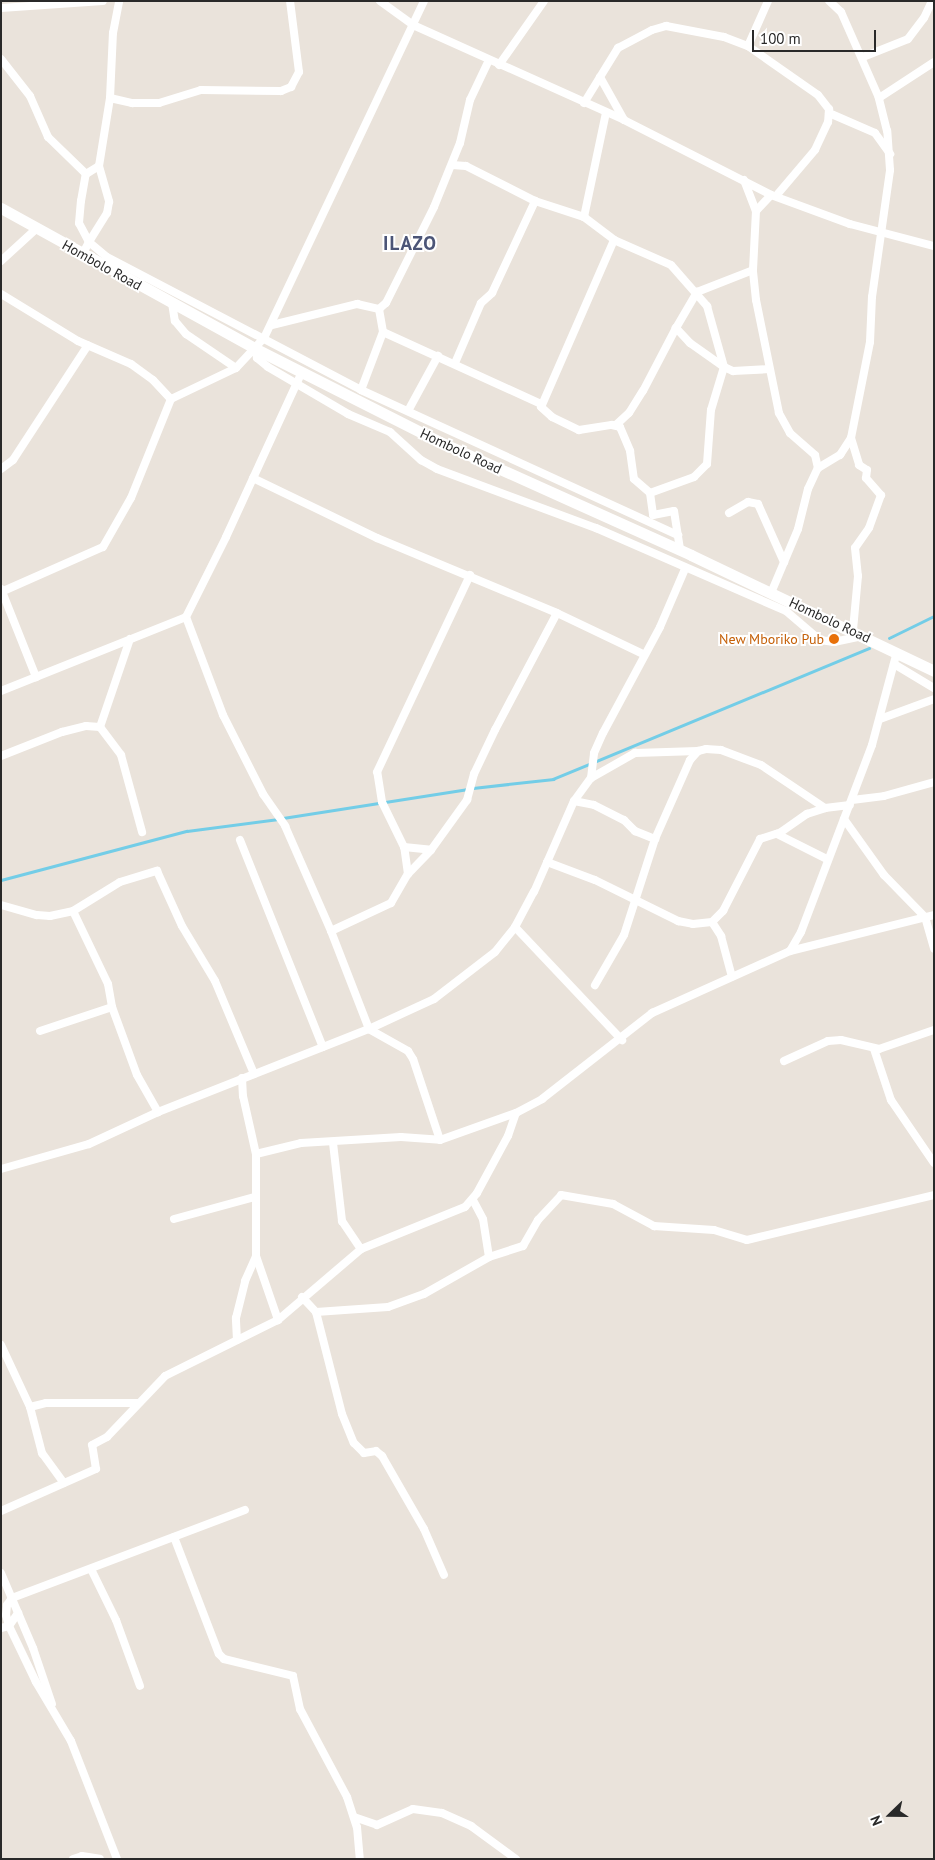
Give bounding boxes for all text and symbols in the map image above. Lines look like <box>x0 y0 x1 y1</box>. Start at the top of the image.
scale bar <box>755 20 879 52</box>
text: 100 m <box>760 29 801 48</box>
district label: ILAZO <box>382 233 438 255</box>
street label: Hombolo Road <box>59 236 145 294</box>
street label: Hombolo Road <box>417 425 505 477</box>
street label: Hombolo Road <box>786 594 874 646</box>
place label: New Mboriko Pub <box>719 631 824 647</box>
marker: New Mboriko Pub <box>828 633 840 645</box>
north arrow <box>865 1790 915 1840</box>
text: N <box>866 1813 886 1828</box>

